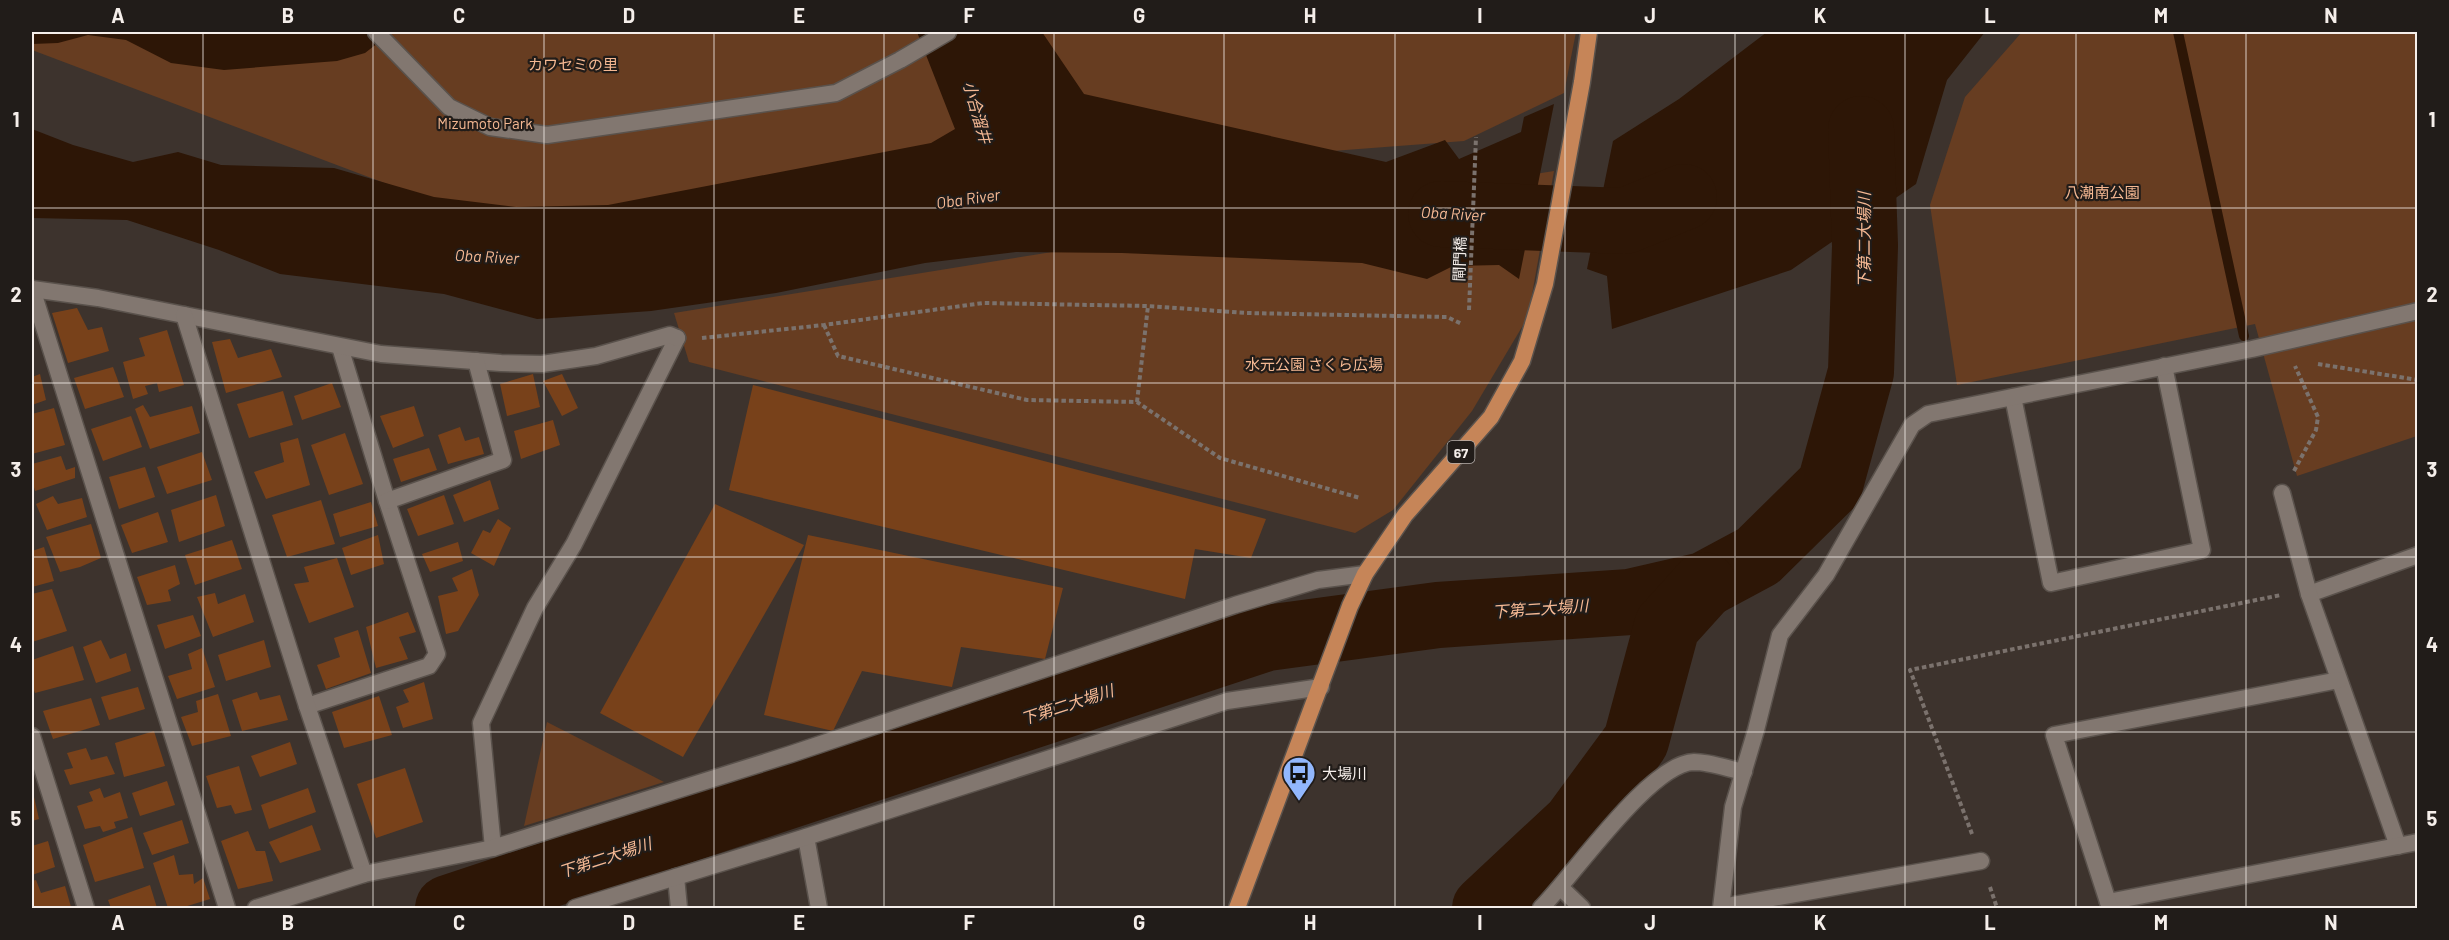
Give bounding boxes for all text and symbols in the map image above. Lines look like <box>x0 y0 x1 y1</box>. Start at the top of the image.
text: A <box>111 3 125 27</box>
text: B <box>282 3 294 27</box>
text: C <box>453 3 465 27</box>
text: D <box>623 3 635 27</box>
text: E <box>793 3 805 27</box>
text: F <box>963 3 975 27</box>
text: G <box>1133 3 1145 27</box>
text: H <box>1304 3 1316 27</box>
text: I <box>1477 3 1483 27</box>
text: J <box>1644 3 1656 27</box>
text: K <box>1814 3 1827 27</box>
text: L <box>1984 3 1996 27</box>
text: M <box>2154 3 2168 27</box>
text: N <box>2324 3 2338 27</box>
park label: カワセミの里 <box>528 55 618 73</box>
water label: 小合溜井 <box>960 79 997 147</box>
text: 1 <box>12 107 20 131</box>
text: 1 <box>2428 107 2436 131</box>
park label: Mizumoto Park <box>437 114 533 132</box>
park label: 八潮南公園 <box>2064 183 2140 201</box>
water label: Oba River <box>935 184 1002 212</box>
water label: 下第二大場川 <box>1854 190 1873 288</box>
water label: Oba River <box>1420 202 1487 224</box>
street label: 閘門橋 <box>1449 236 1469 282</box>
water label: Oba River <box>454 245 521 267</box>
text: 2 <box>10 282 22 306</box>
text: 2 <box>2426 282 2438 306</box>
park label: 水元公園 さくら広場 <box>1245 355 1383 373</box>
road number: 67 <box>1448 441 1474 463</box>
text: 3 <box>11 457 21 481</box>
text: 3 <box>2427 457 2437 481</box>
water label: 下第二大場川 <box>1491 595 1591 621</box>
text: 4 <box>10 632 22 656</box>
text: 4 <box>2426 632 2438 656</box>
water label: 下第二大場川 <box>1018 680 1117 728</box>
bus stop icon: 大場川 <box>1281 755 1317 802</box>
place label: 大場川 <box>1322 764 1367 782</box>
text: 5 <box>11 806 22 830</box>
text: 5 <box>2427 806 2438 830</box>
water label: 下第二大場川 <box>556 833 655 881</box>
text: A <box>111 910 125 934</box>
text: B <box>282 910 294 934</box>
text: C <box>453 910 465 934</box>
text: D <box>623 910 635 934</box>
text: E <box>793 910 805 934</box>
text: F <box>963 910 975 934</box>
text: G <box>1133 910 1145 934</box>
text: H <box>1304 910 1316 934</box>
text: I <box>1477 910 1483 934</box>
text: J <box>1644 910 1656 934</box>
text: K <box>1814 910 1827 934</box>
text: L <box>1984 910 1996 934</box>
text: M <box>2154 910 2168 934</box>
text: N <box>2324 910 2338 934</box>

